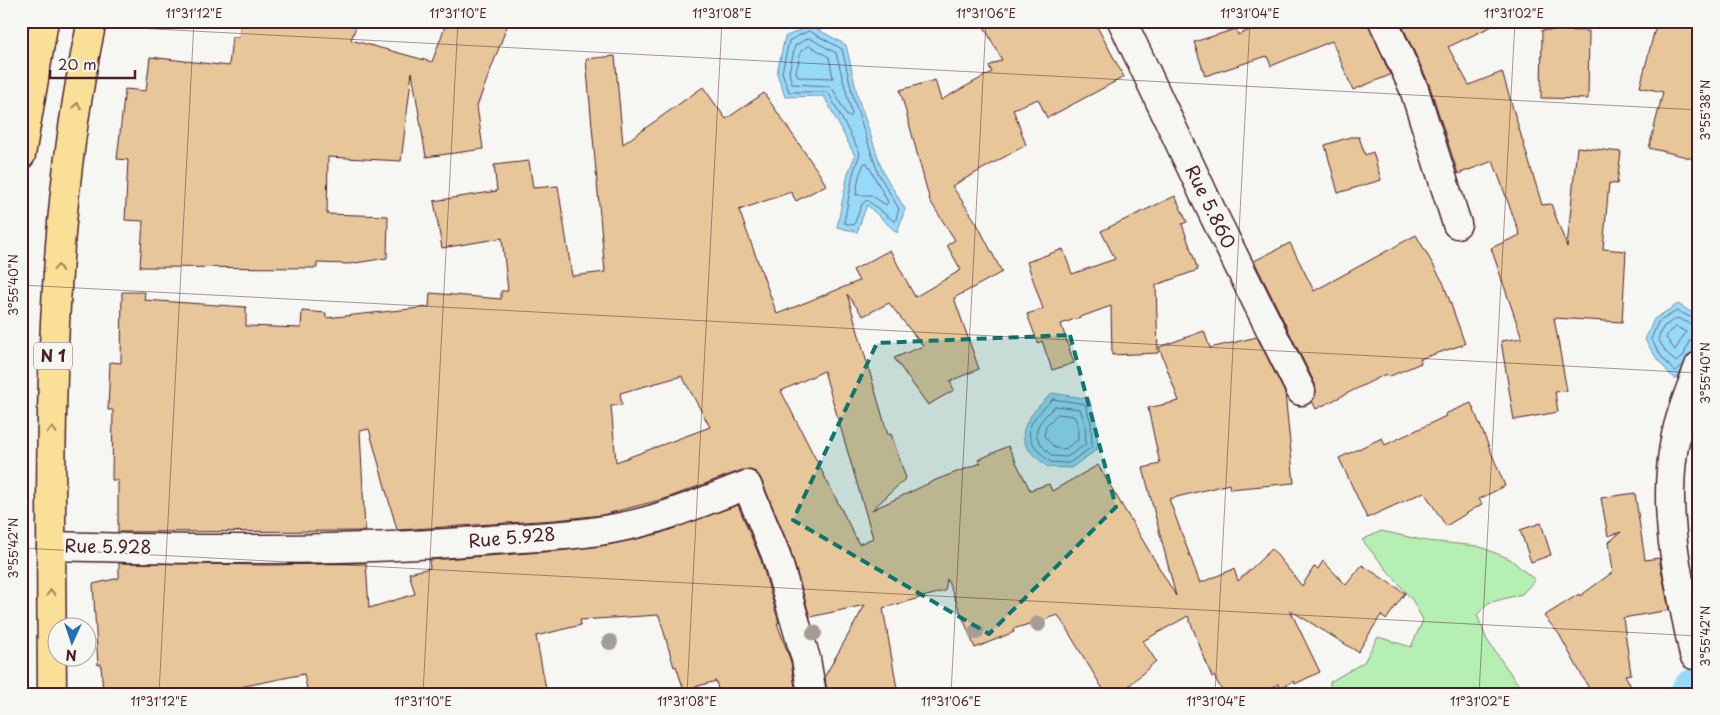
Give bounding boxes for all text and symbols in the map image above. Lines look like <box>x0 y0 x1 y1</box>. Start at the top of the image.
text: 11°31'12"E <box>165 4 223 22</box>
text: 11°31'10"E <box>429 4 487 22</box>
text: 11°31'08"E <box>692 4 752 22</box>
text: 11°31'06"E <box>956 4 1016 22</box>
text: 11°31'04"E <box>1220 4 1280 22</box>
text: 11°31'02"E <box>1484 4 1544 22</box>
scale bar <box>50 48 135 80</box>
text: 20 m <box>58 52 97 75</box>
text: 3°55'38"N <box>1696 80 1714 140</box>
one-way arrow <box>71 102 81 111</box>
street label: Rue 5.860 <box>1179 160 1243 253</box>
text: 3°55'40"N <box>4 254 22 316</box>
one-way arrow <box>52 263 63 271</box>
road number: N 1 <box>34 342 72 370</box>
text: 3°55'40"N <box>1696 342 1714 404</box>
one-way arrow <box>46 426 57 434</box>
text: 3°55'42"N <box>4 518 22 578</box>
street label: Rue 5.928 <box>467 519 557 554</box>
street label: Rue 5.928 <box>64 531 152 560</box>
one-way arrow <box>46 588 56 596</box>
text: 3°55'42"N <box>1696 606 1714 666</box>
north arrow <box>48 618 98 668</box>
text: N <box>65 645 77 666</box>
text: 11°31'12"E <box>130 692 188 710</box>
text: 11°31'10"E <box>394 692 452 710</box>
text: 11°31'08"E <box>657 692 717 710</box>
text: 11°31'06"E <box>921 692 981 710</box>
text: 11°31'04"E <box>1186 692 1246 710</box>
text: 11°31'02"E <box>1450 692 1510 710</box>

